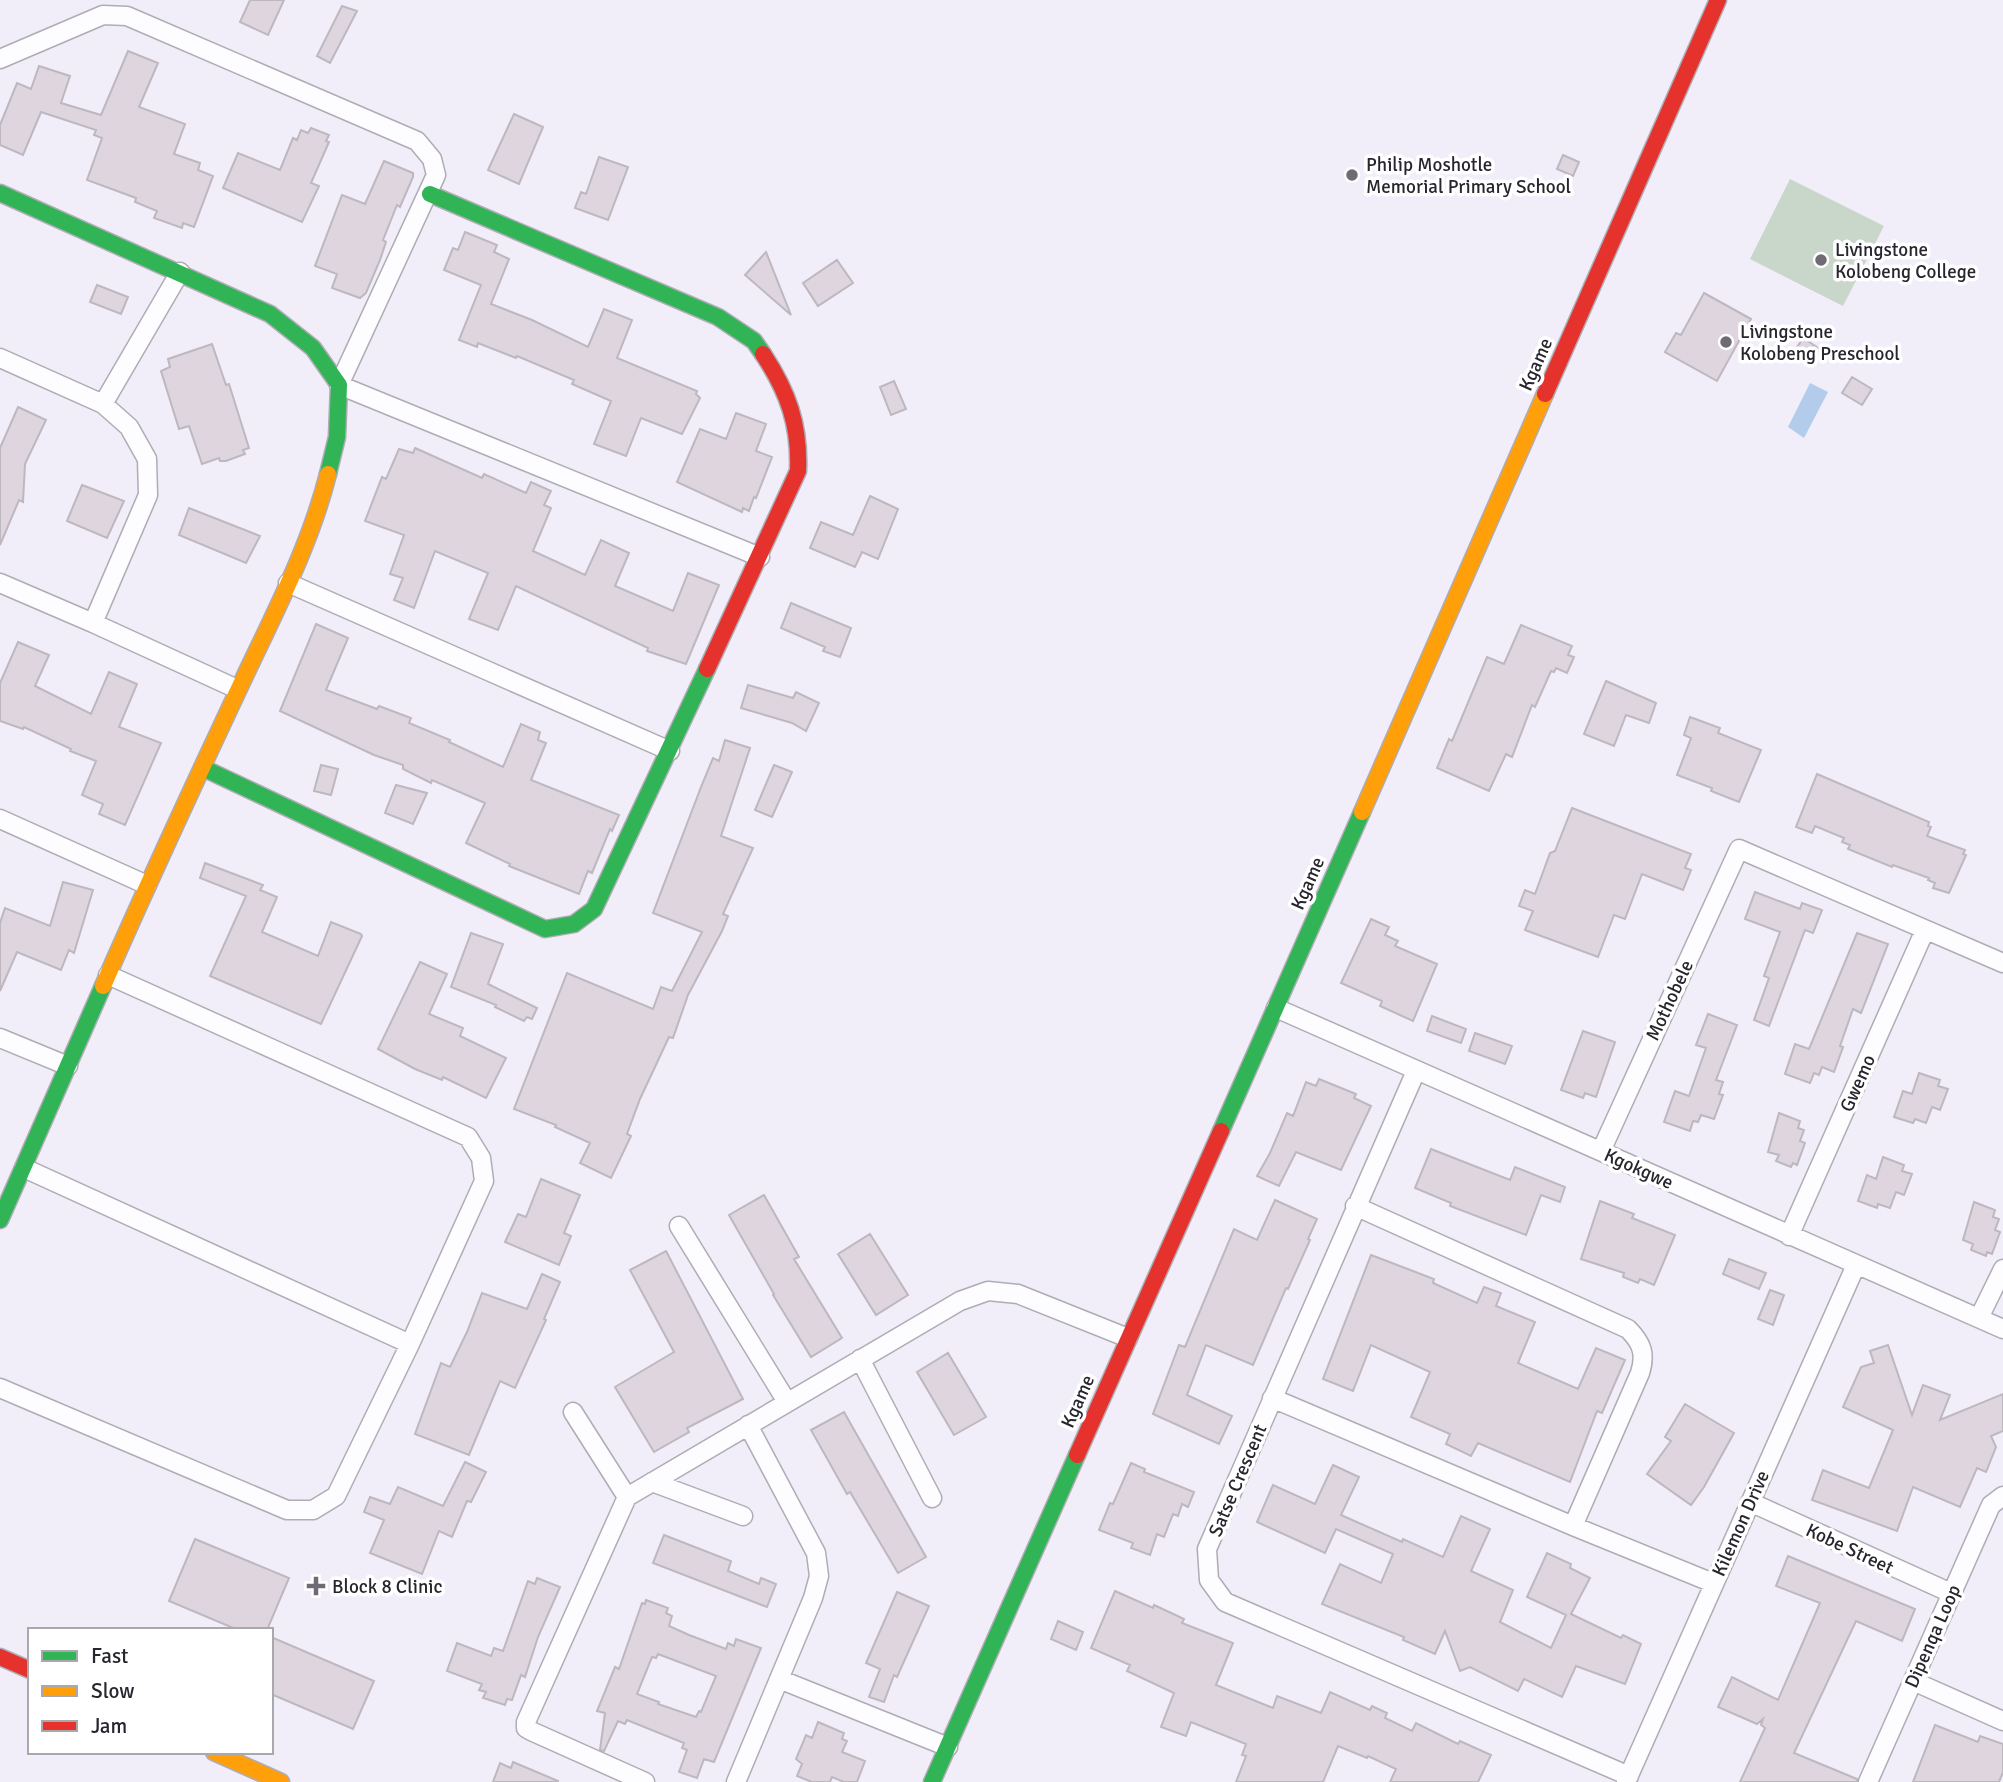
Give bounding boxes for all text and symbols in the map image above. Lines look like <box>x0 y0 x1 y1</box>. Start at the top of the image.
place label: Philip Moshotle Memorial Primary School <box>1366 153 1571 199</box>
marker: Philip Moshotle Memorial Primary School <box>1344 167 1360 183</box>
place label: Livingstone Kolobeng College <box>1835 238 1976 284</box>
marker: Livingstone Kolobeng College <box>1813 252 1829 268</box>
place label: Livingstone Kolobeng Preschool <box>1740 320 1900 366</box>
street label: Kgame <box>1514 334 1558 395</box>
marker: Livingstone Kolobeng Preschool <box>1718 334 1734 350</box>
street label: Kgame <box>1286 853 1330 914</box>
street label: Mothobele <box>1641 956 1699 1045</box>
street label: Gwemo <box>1835 1051 1881 1116</box>
street label: Kgokgwe <box>1600 1143 1677 1195</box>
street label: Kgame <box>1056 1371 1100 1432</box>
street label: Satse Crescent <box>1203 1420 1273 1540</box>
street label: Kilemon Drive <box>1707 1467 1775 1580</box>
street label: Kobe Street <box>1802 1518 1898 1580</box>
place label: Block 8 Clinic <box>332 1575 442 1599</box>
marker: Block 8 Clinic <box>306 1576 326 1596</box>
street label: Dipenqa Loop <box>1899 1581 1966 1692</box>
legend <box>28 1628 273 1754</box>
text: Fast <box>91 1643 128 1669</box>
text: Slow <box>91 1678 135 1704</box>
text: Jam <box>91 1713 127 1739</box>

